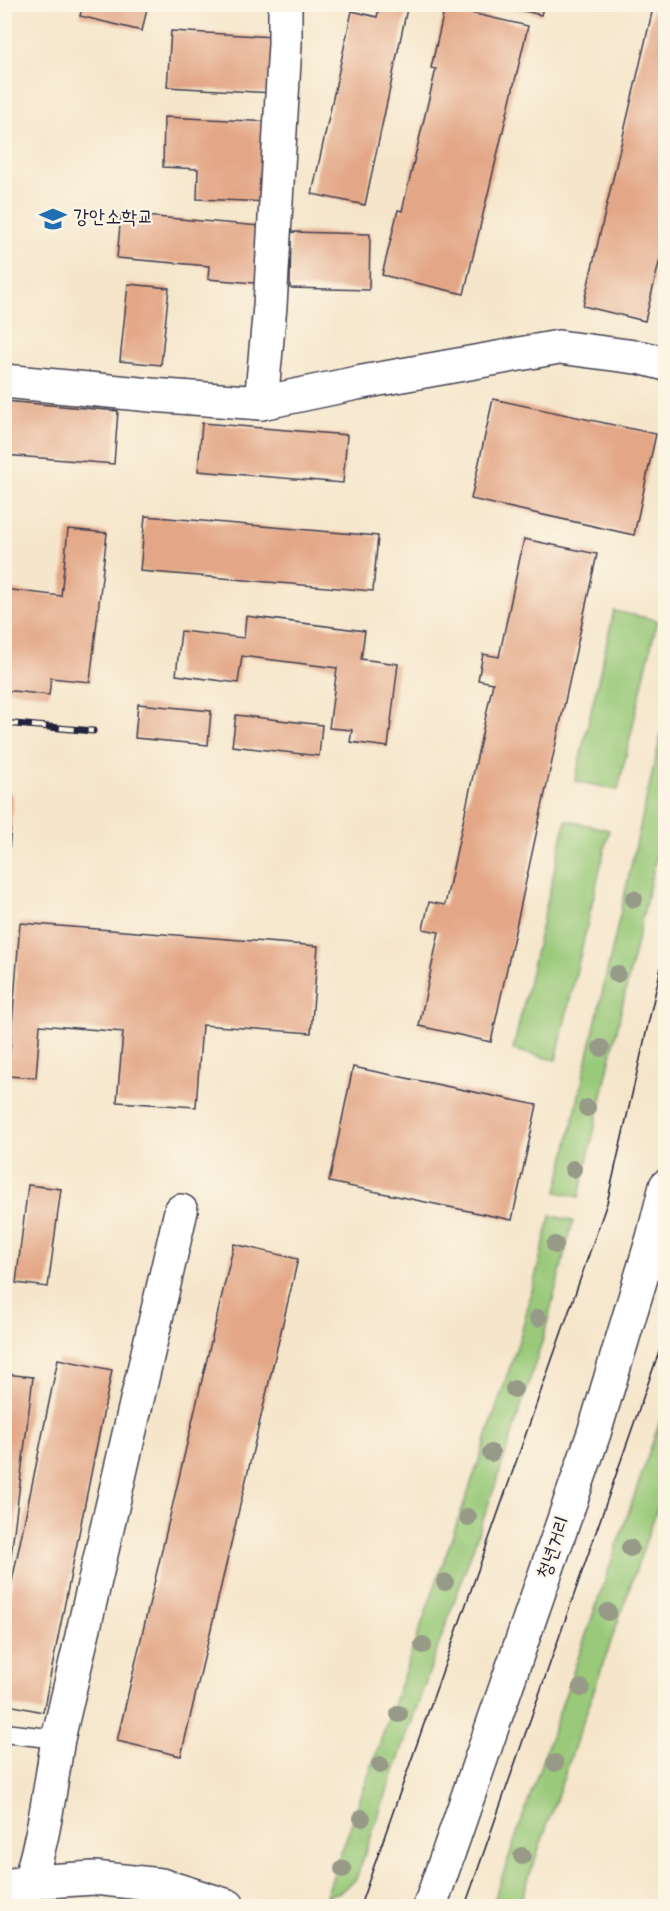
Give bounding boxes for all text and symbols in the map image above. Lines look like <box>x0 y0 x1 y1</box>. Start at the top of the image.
school or university icon: 강안소학교 <box>38 204 68 234</box>
place label: 강안소학교 <box>73 205 153 233</box>
street label: 청년거리 <box>531 1513 579 1583</box>

